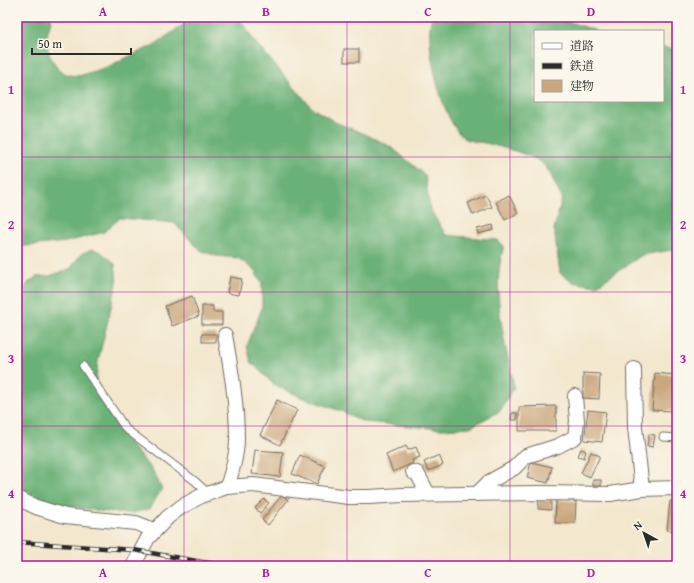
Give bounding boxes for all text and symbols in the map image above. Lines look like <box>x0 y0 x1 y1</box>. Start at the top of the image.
text: A <box>99 2 108 21</box>
text: B <box>262 2 270 21</box>
text: C <box>424 2 432 21</box>
text: D <box>587 2 595 21</box>
scale bar <box>32 30 131 56</box>
legend <box>534 30 664 102</box>
text: 50 m <box>38 35 62 52</box>
text: 道路 <box>570 37 594 54</box>
text: 鉄道 <box>569 57 594 74</box>
text: 建物 <box>570 77 594 94</box>
text: 1 <box>8 80 14 99</box>
text: 1 <box>680 80 686 99</box>
text: 2 <box>8 215 15 234</box>
text: 2 <box>680 215 687 234</box>
text: 3 <box>8 349 14 368</box>
text: 3 <box>680 349 686 368</box>
text: 4 <box>8 484 15 503</box>
text: 4 <box>680 484 687 503</box>
north arrow <box>624 513 664 553</box>
text: N <box>630 516 646 534</box>
text: A <box>99 563 108 582</box>
text: B <box>262 563 270 582</box>
text: C <box>424 563 432 582</box>
text: D <box>587 563 595 582</box>

